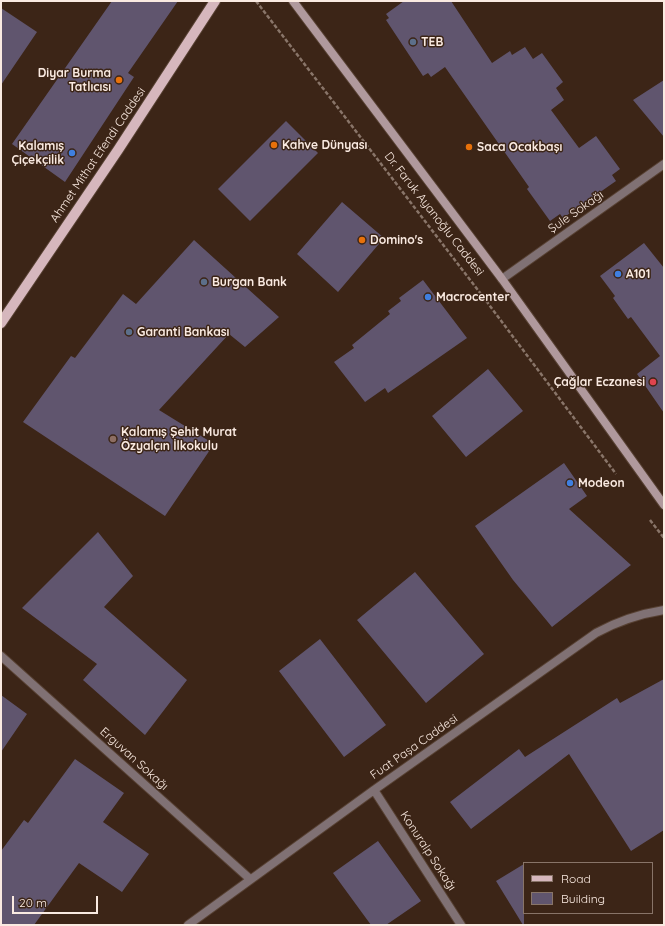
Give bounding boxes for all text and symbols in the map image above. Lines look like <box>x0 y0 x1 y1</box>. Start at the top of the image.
place label: TEB <box>421 35 443 49</box>
marker: TEB <box>408 37 418 47</box>
place label: Diyar Burma Tatlıcısı <box>38 66 111 94</box>
marker: Diyar Burma Tatlıcısı <box>114 75 124 85</box>
street label: Ahmet Mithat Efendi Caddesi <box>47 85 149 225</box>
place label: Kahve Dünyası <box>282 138 367 152</box>
place label: Kalamış Çiçekçilik <box>12 139 64 167</box>
marker: Kahve Dünyası <box>269 140 279 150</box>
place label: Saca Ocakbaşı <box>477 140 562 154</box>
marker: Saca Ocakbaşı <box>464 142 474 152</box>
marker: Kalamış Çiçekçilik <box>67 148 77 158</box>
street label: Dr. Faruk Ayanoğlu Caddesi <box>381 149 487 279</box>
street label: Şule Sokağı <box>546 188 606 236</box>
place label: Domino's <box>370 233 423 247</box>
marker: Domino's <box>357 235 367 245</box>
place label: A101 <box>626 267 650 281</box>
marker: A101 <box>613 269 623 279</box>
place label: Burgan Bank <box>212 275 287 289</box>
marker: Burgan Bank <box>199 277 209 287</box>
place label: Macrocenter <box>436 290 510 304</box>
marker: Macrocenter <box>423 292 433 302</box>
place label: Garanti Bankası <box>137 325 229 339</box>
marker: Garanti Bankası <box>124 327 134 337</box>
place label: Çağlar Eczanesi <box>554 375 645 389</box>
marker: Çağlar Eczanesi <box>648 377 658 387</box>
place label: Kalamış Şehit Murat Özyalçın İlkokulu <box>121 425 237 453</box>
marker: Kalamış Şehit Murat Özyalçın İlkokulu <box>108 434 118 444</box>
place label: Modeon <box>578 476 625 490</box>
marker: Modeon <box>565 478 575 488</box>
street label: Fuat Paşa Caddesi <box>368 711 460 783</box>
street label: Erguvan Sokağı <box>97 725 171 793</box>
street label: Konuralp Sokağı <box>397 809 459 893</box>
legend <box>523 862 653 914</box>
text: Road <box>561 871 591 886</box>
scale bar <box>14 888 100 914</box>
text: Building <box>561 891 605 906</box>
text: 20 m <box>19 895 47 910</box>

